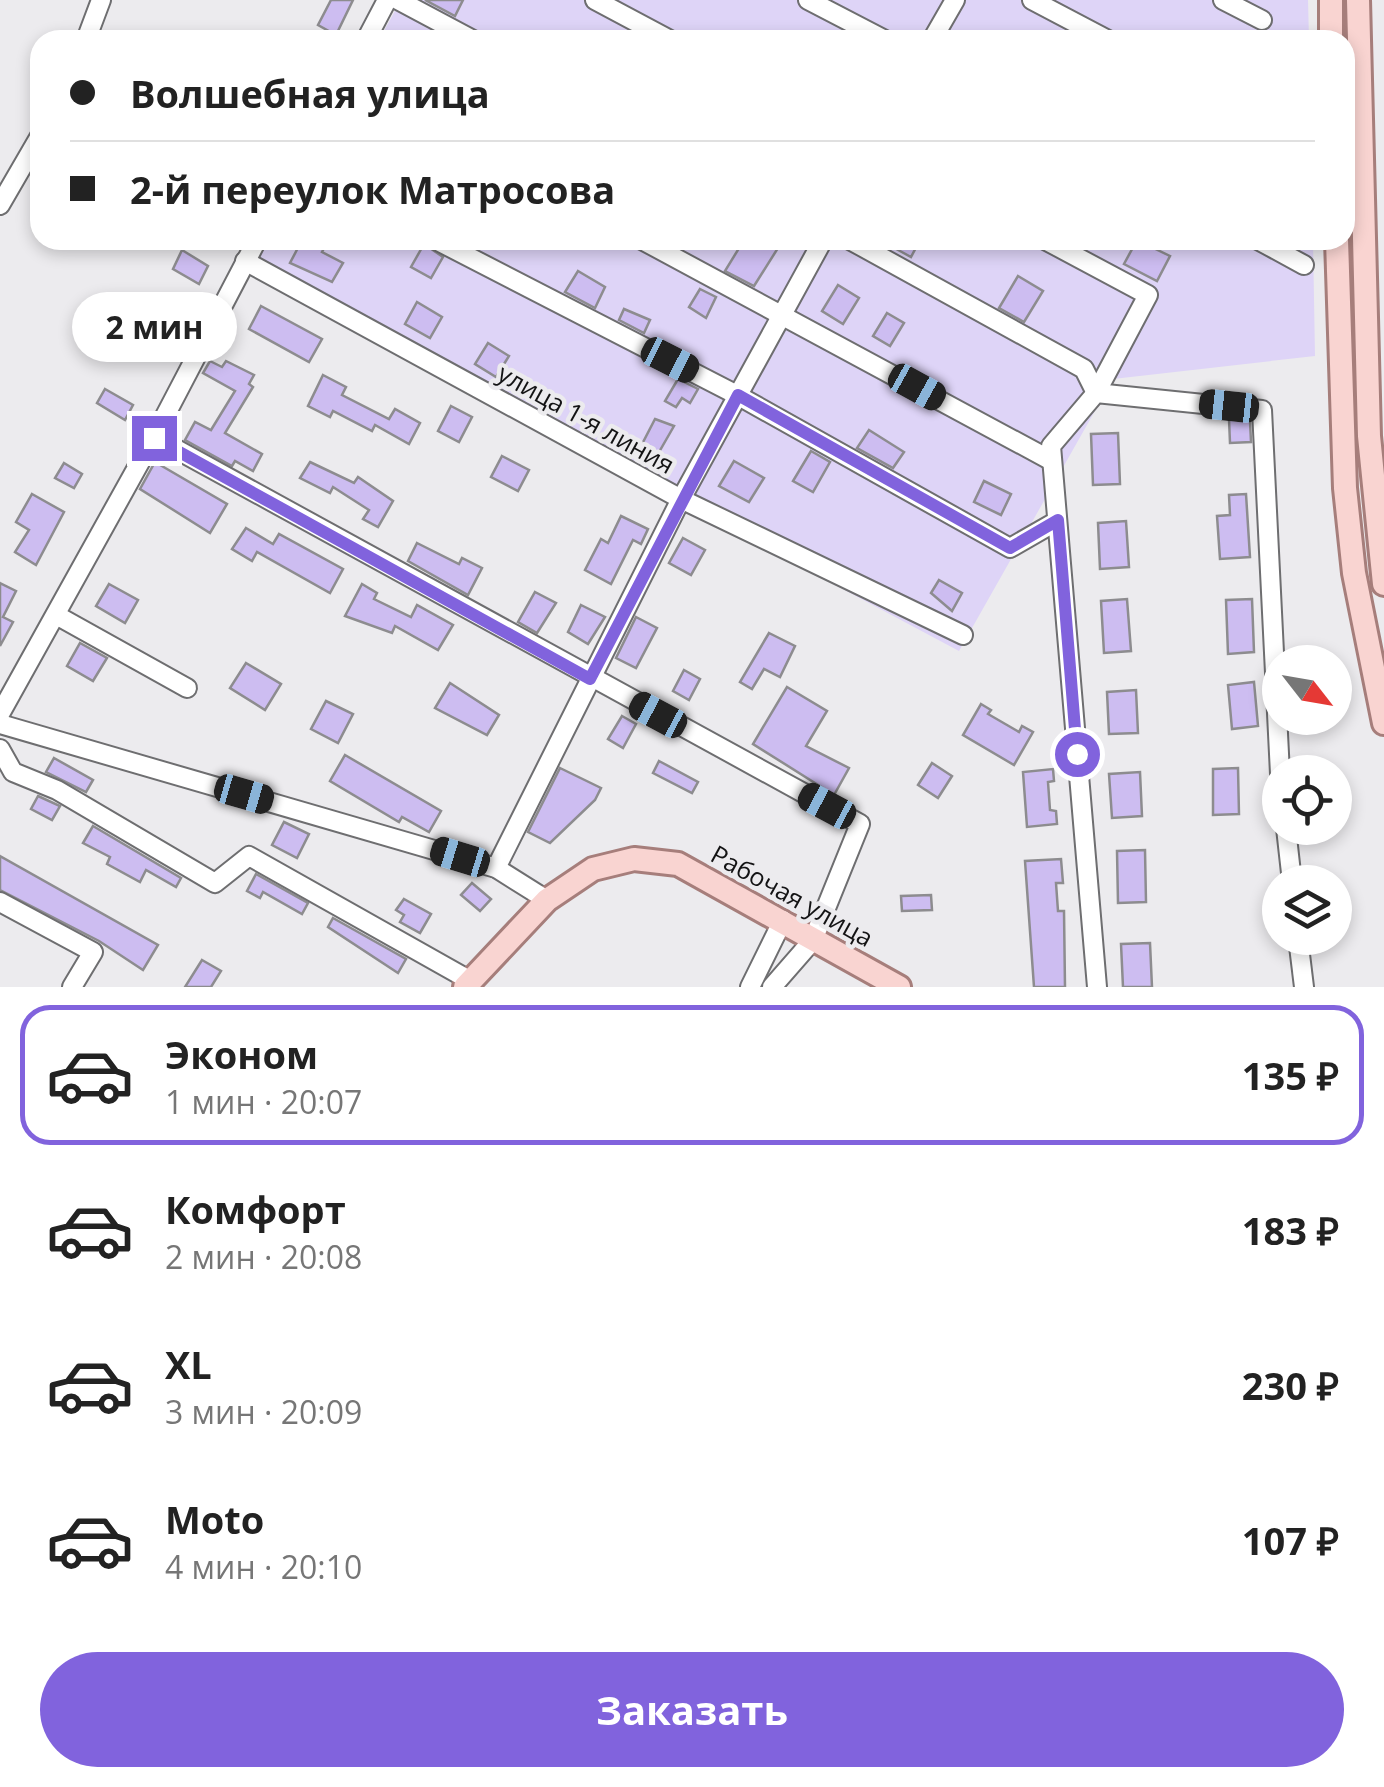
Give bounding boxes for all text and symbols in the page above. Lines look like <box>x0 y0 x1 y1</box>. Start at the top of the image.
text: Волшебная улица <box>130 67 490 119</box>
text: 2-й переулок Матросова <box>130 163 615 215</box>
callout: 2 мин <box>72 293 236 363</box>
text: 2 мин <box>106 305 203 348</box>
car <box>636 333 704 387</box>
street label: улица 1-я линия <box>492 355 681 481</box>
car <box>883 359 951 415</box>
car <box>1198 388 1260 424</box>
route end <box>132 416 177 461</box>
north arrow <box>1262 645 1352 735</box>
map controls <box>1262 645 1352 955</box>
car <box>624 688 692 742</box>
route start <box>1055 732 1100 777</box>
button: locate <box>1262 755 1352 845</box>
car <box>211 771 277 817</box>
car <box>793 779 861 833</box>
car <box>427 834 493 880</box>
street label: Рабочая улица <box>705 836 880 954</box>
button: layers <box>1262 865 1352 955</box>
text: Эконом <box>165 1028 318 1080</box>
icon: car <box>45 1030 135 1120</box>
text: 135 ₽ <box>1242 1049 1339 1101</box>
text: 1 мин · 20:07 <box>165 1080 362 1123</box>
text: Комфорт <box>165 1183 346 1235</box>
icon: car <box>45 1185 135 1275</box>
text: 183 ₽ <box>1242 1204 1339 1256</box>
text: 2 мин · 20:08 <box>165 1235 362 1278</box>
text: XL <box>165 1338 212 1390</box>
icon: car <box>45 1340 135 1430</box>
text: 230 ₽ <box>1242 1359 1339 1411</box>
text: 3 мин · 20:09 <box>165 1390 362 1433</box>
text: Moto <box>165 1493 264 1545</box>
icon: car <box>45 1495 135 1585</box>
text: 107 ₽ <box>1242 1514 1339 1566</box>
text: 4 мин · 20:10 <box>165 1545 362 1588</box>
button: Заказать <box>40 1652 1344 1767</box>

